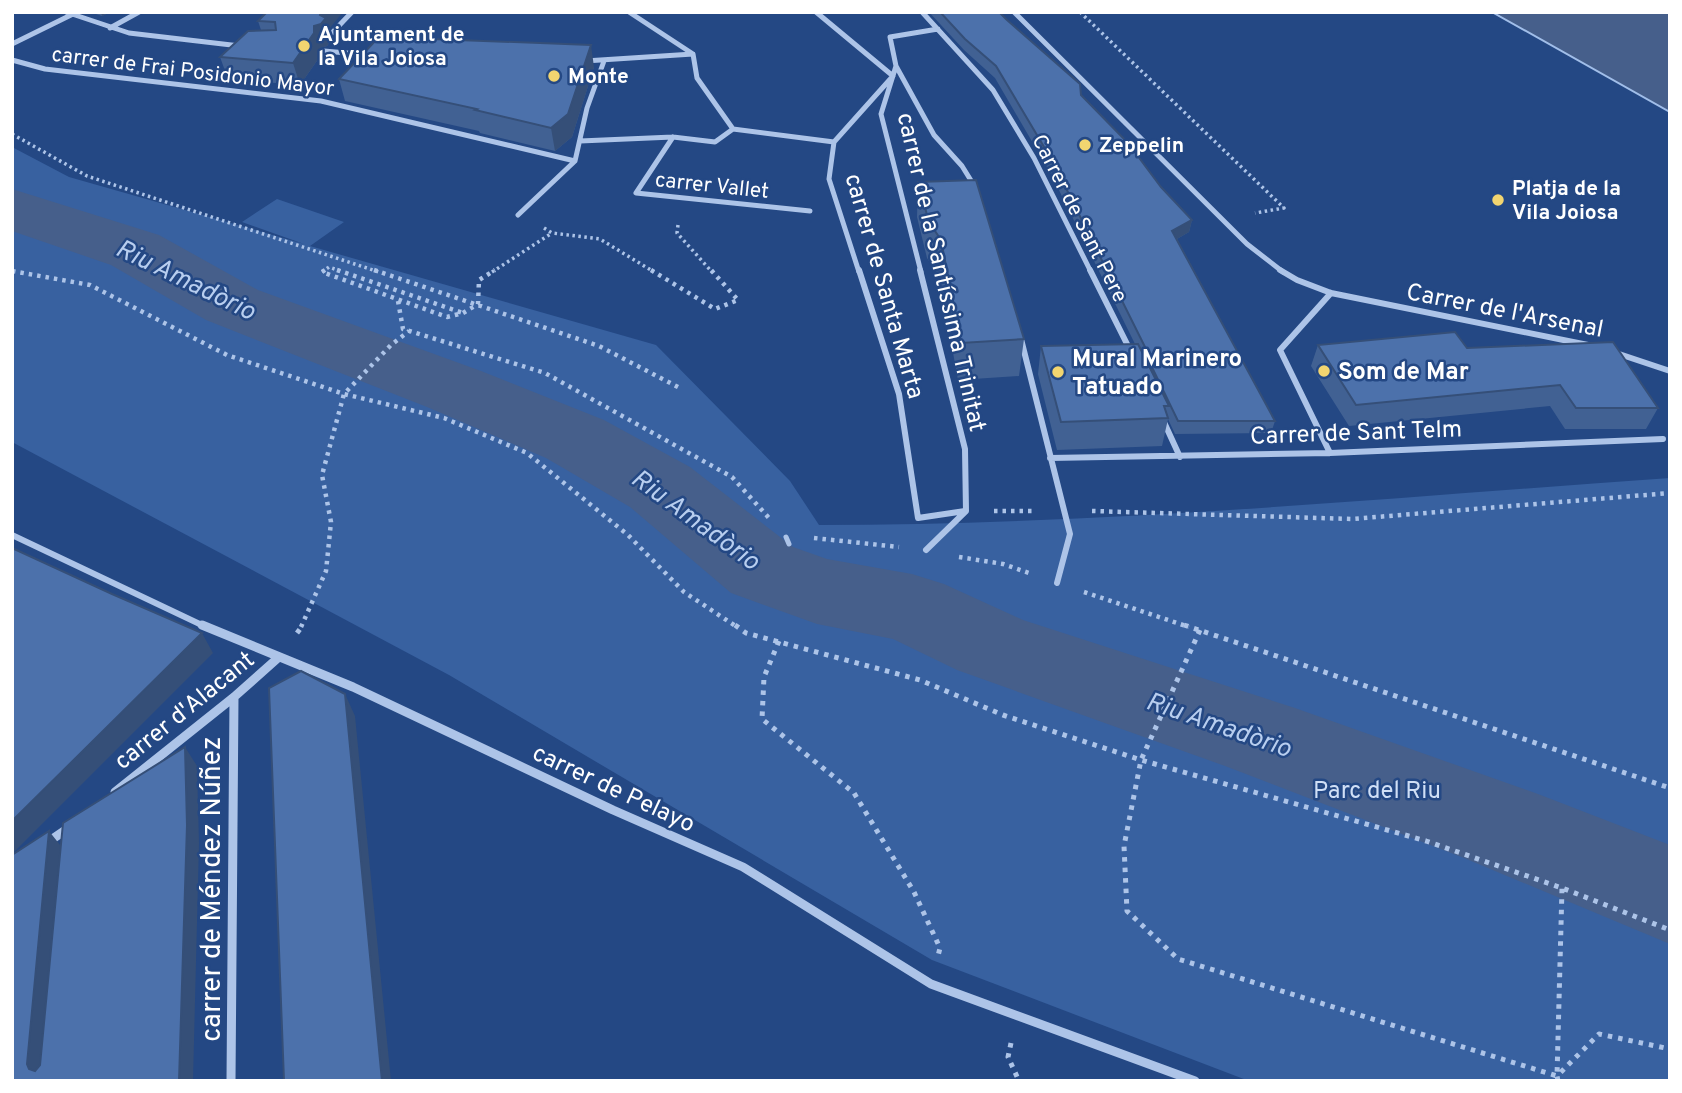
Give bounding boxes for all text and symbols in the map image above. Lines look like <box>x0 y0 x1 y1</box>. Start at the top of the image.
place label: Ajuntament de la Vila Joiosa <box>318 22 464 73</box>
marker: Ajuntament de la Vila Joiosa <box>296 38 312 54</box>
street label: carrer de Frai Posidonio Mayor <box>50 42 336 103</box>
place label: Monte <box>568 64 629 91</box>
marker: Monte <box>546 68 562 84</box>
street label: carrer de la Santíssima Trinitat <box>889 110 991 435</box>
street label: Carrer de Sant Pere <box>1025 130 1133 307</box>
place label: Zeppelin <box>1099 133 1184 160</box>
marker: Zeppelin <box>1077 137 1093 153</box>
street label: carrer Vallet <box>654 167 770 206</box>
street label: carrer de Santa Marta <box>837 170 930 403</box>
place label: Platja de la Vila Joiosa <box>1512 176 1621 227</box>
marker: Platja de la Vila Joiosa <box>1490 192 1506 208</box>
water label: Riu Amadòrio <box>110 233 260 329</box>
street label: Carrer de l'Arsenal <box>1404 278 1606 346</box>
place label: Mural Marinero Tatuado <box>1072 345 1242 403</box>
place label: Som de Mar <box>1338 358 1469 388</box>
marker: Som de Mar <box>1316 363 1332 379</box>
marker: Mural Marinero Tatuado <box>1050 364 1066 380</box>
street label: Carrer de Sant Telm <box>1250 415 1463 453</box>
water label: Riu Amadòrio <box>624 463 766 579</box>
street label: carrer d'Alacant <box>109 646 261 777</box>
water label: Riu Amadòrio <box>1141 686 1295 767</box>
street label: carrer de Méndez Núñez <box>195 736 231 1042</box>
street label: carrer de Pelayo <box>527 739 699 841</box>
park label: Parc del Riu <box>1313 777 1441 807</box>

